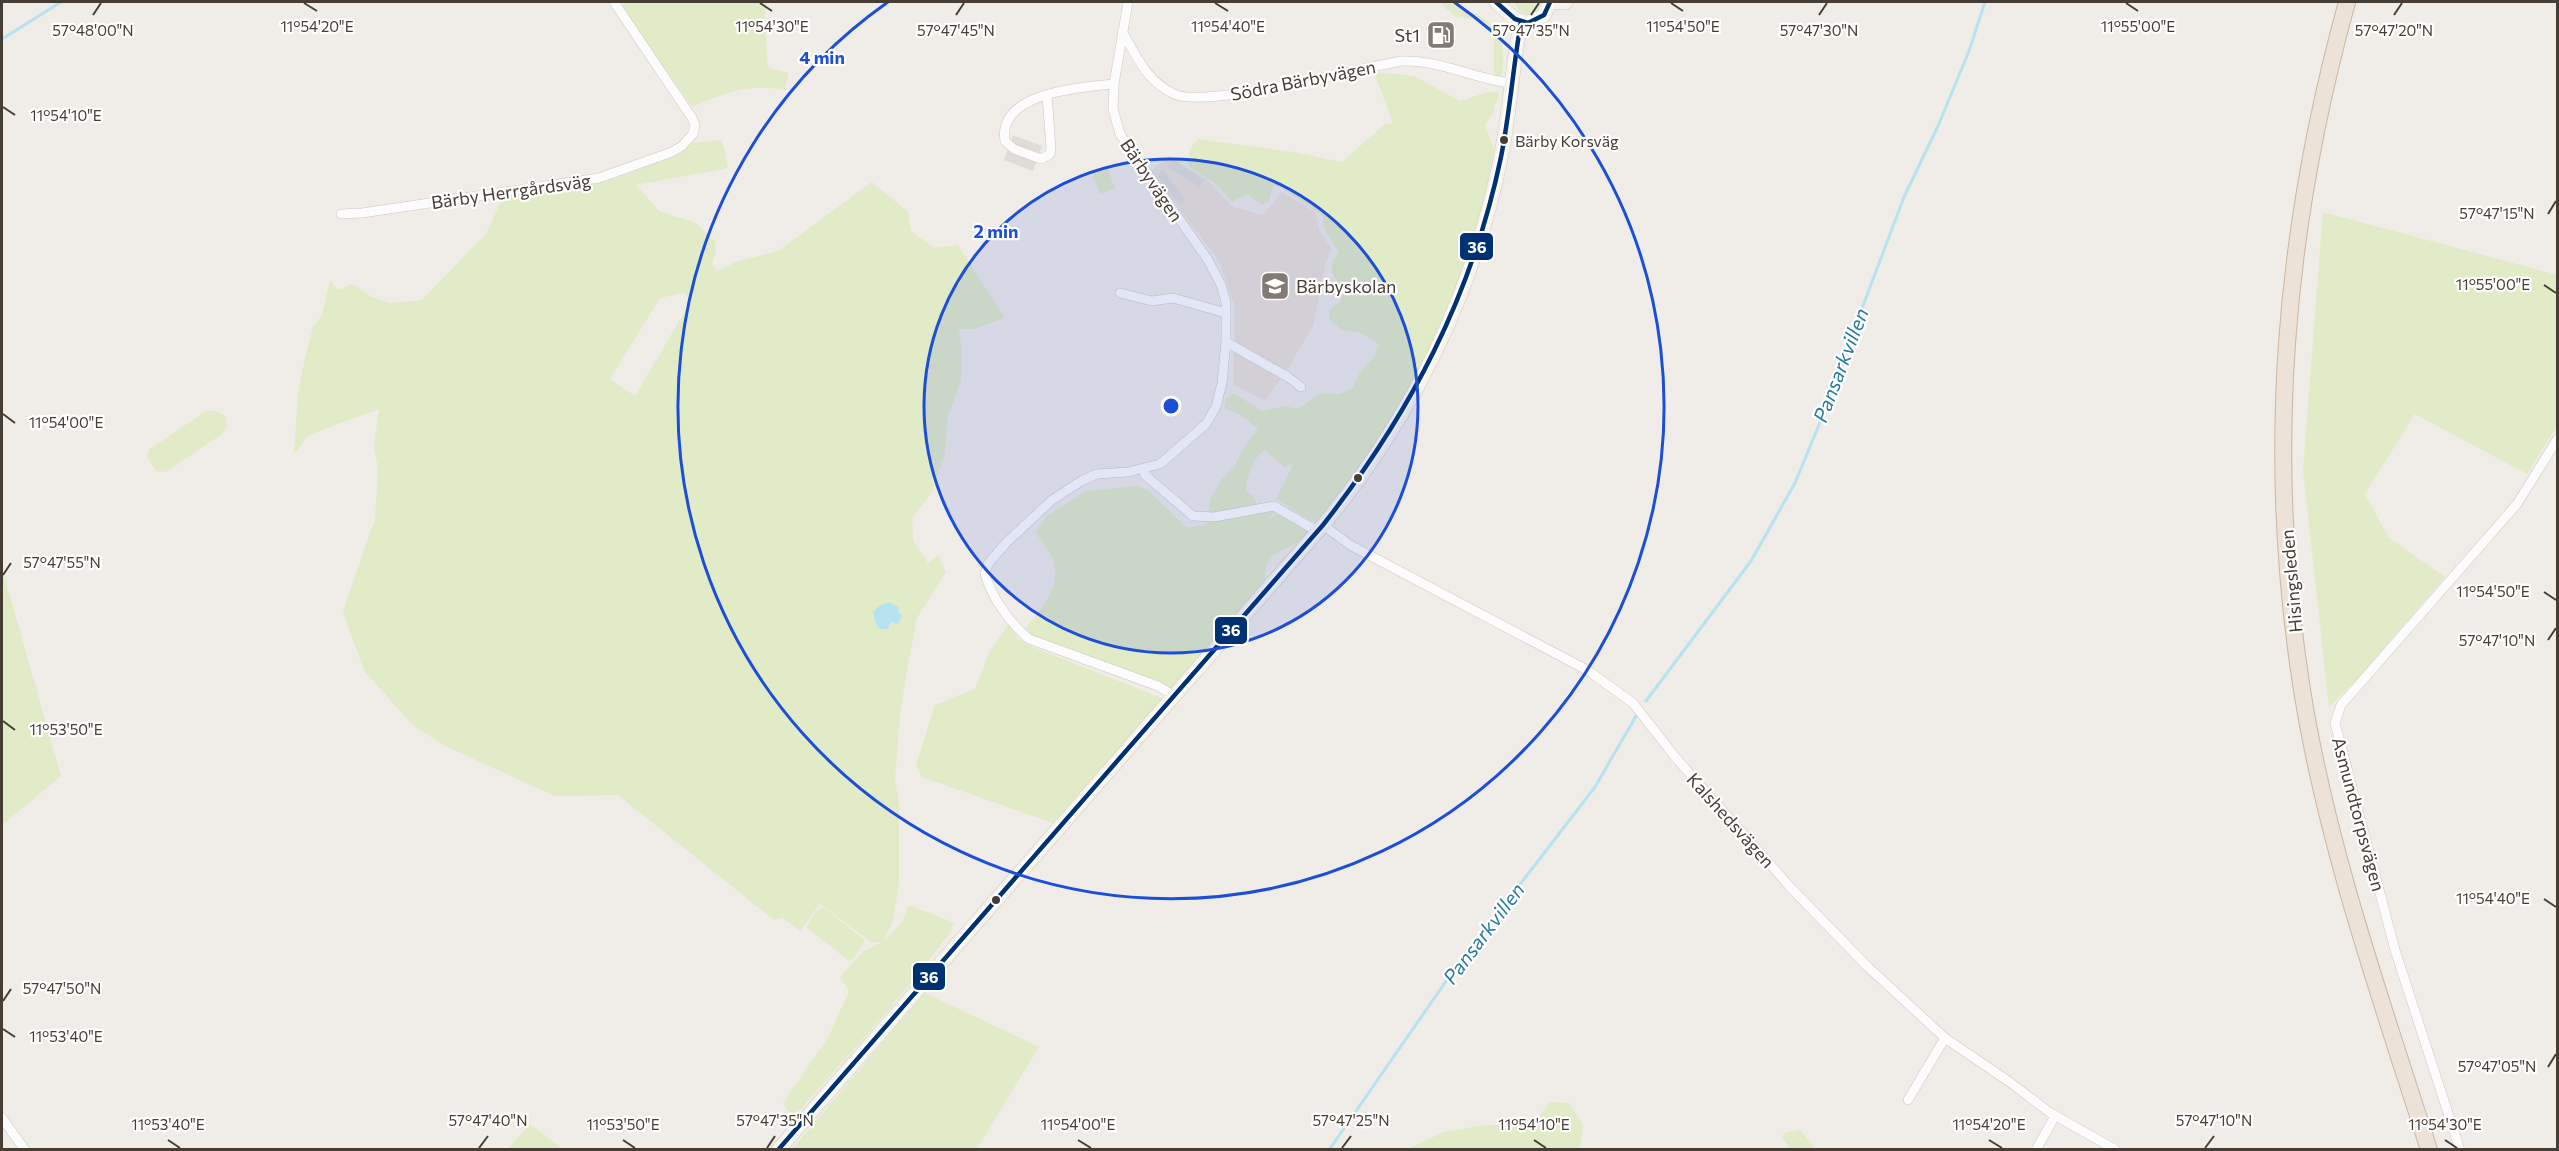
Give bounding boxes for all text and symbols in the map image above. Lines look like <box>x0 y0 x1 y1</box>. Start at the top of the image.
text: 11°54'20"E <box>280 17 354 35</box>
text: 11°54'30"E <box>735 17 809 35</box>
text: 11°54'40"E <box>1191 17 1265 35</box>
text: 11°54'50"E <box>1646 17 1720 35</box>
text: 11°55'00"E <box>2101 17 2175 35</box>
fuel station icon: St1 <box>1425 19 1457 51</box>
text: 57°48'00"N <box>52 21 134 39</box>
text: 57°47'45"N <box>917 21 995 39</box>
text: 57°47'35"N <box>1492 21 1570 39</box>
text: 57°47'30"N <box>1780 21 1858 39</box>
text: 57°47'20"N <box>2355 21 2433 39</box>
place label: St1 <box>1395 24 1420 46</box>
text: 4 min <box>799 46 845 68</box>
street label: Södra Bärbyvägen <box>1229 55 1377 105</box>
text: 11°54'10"E <box>30 106 102 124</box>
place label: Bärby Korsväg <box>1515 131 1619 150</box>
street label: Bärbyvägen <box>1116 134 1188 226</box>
marker: Bärby Korsväg <box>1498 134 1510 146</box>
street label: Bärby Herrgårdsväg <box>430 169 593 213</box>
text: 57°47'15"N <box>2459 204 2535 222</box>
text: 2 min <box>974 220 1018 242</box>
line badge: 36 <box>1459 232 1494 261</box>
text: 36 <box>1467 237 1487 256</box>
school or university icon: Bärbyskolan <box>1259 270 1291 302</box>
place label: Bärbyskolan <box>1296 275 1396 297</box>
text: 11°55'00"E <box>2456 275 2530 293</box>
water label: Pansarkvillen <box>1807 304 1873 426</box>
centre of rings <box>1161 396 1181 416</box>
text: 11°54'00"E <box>29 413 103 431</box>
unlabelled marker <box>1352 472 1364 484</box>
street label: Hisingsleden <box>2276 529 2306 633</box>
text: 57°47'55"N <box>23 553 101 571</box>
text: 11°54'50"E <box>2456 582 2530 600</box>
line badge: 36 <box>1214 616 1248 645</box>
text: 36 <box>1221 620 1241 639</box>
text: 57°47'10"N <box>2459 631 2535 649</box>
text: 11°53'50"E <box>29 720 103 738</box>
street label: Asmundtorpsvägen <box>2328 735 2390 893</box>
street label: Kalshedsvägen <box>1683 768 1779 872</box>
water label: Pansarkvillen <box>1437 878 1529 988</box>
text: 11°54'40"E <box>2456 889 2530 907</box>
unlabelled marker <box>990 894 1002 906</box>
line badge: 36 <box>912 962 946 991</box>
text: 36 <box>919 967 939 986</box>
text: 57°47'50"N <box>23 979 101 997</box>
text: 11°53'40"E <box>29 1027 103 1045</box>
text: 57°47'05"N <box>2458 1057 2536 1075</box>
text: 57°47'40"N <box>448 1111 528 1129</box>
text: 57°47'35"N <box>736 1111 814 1129</box>
text: 57°47'25"N <box>1312 1111 1390 1129</box>
text: 57°47'10"N <box>2176 1111 2252 1129</box>
text: 11°53'40"E <box>131 1115 205 1133</box>
text: 11°53'50"E <box>586 1115 660 1133</box>
text: 11°54'00"E <box>1041 1115 1115 1133</box>
text: 11°54'10"E <box>1498 1115 1570 1133</box>
text: 11°54'20"E <box>1952 1115 2026 1133</box>
text: 11°54'30"E <box>2408 1115 2482 1133</box>

